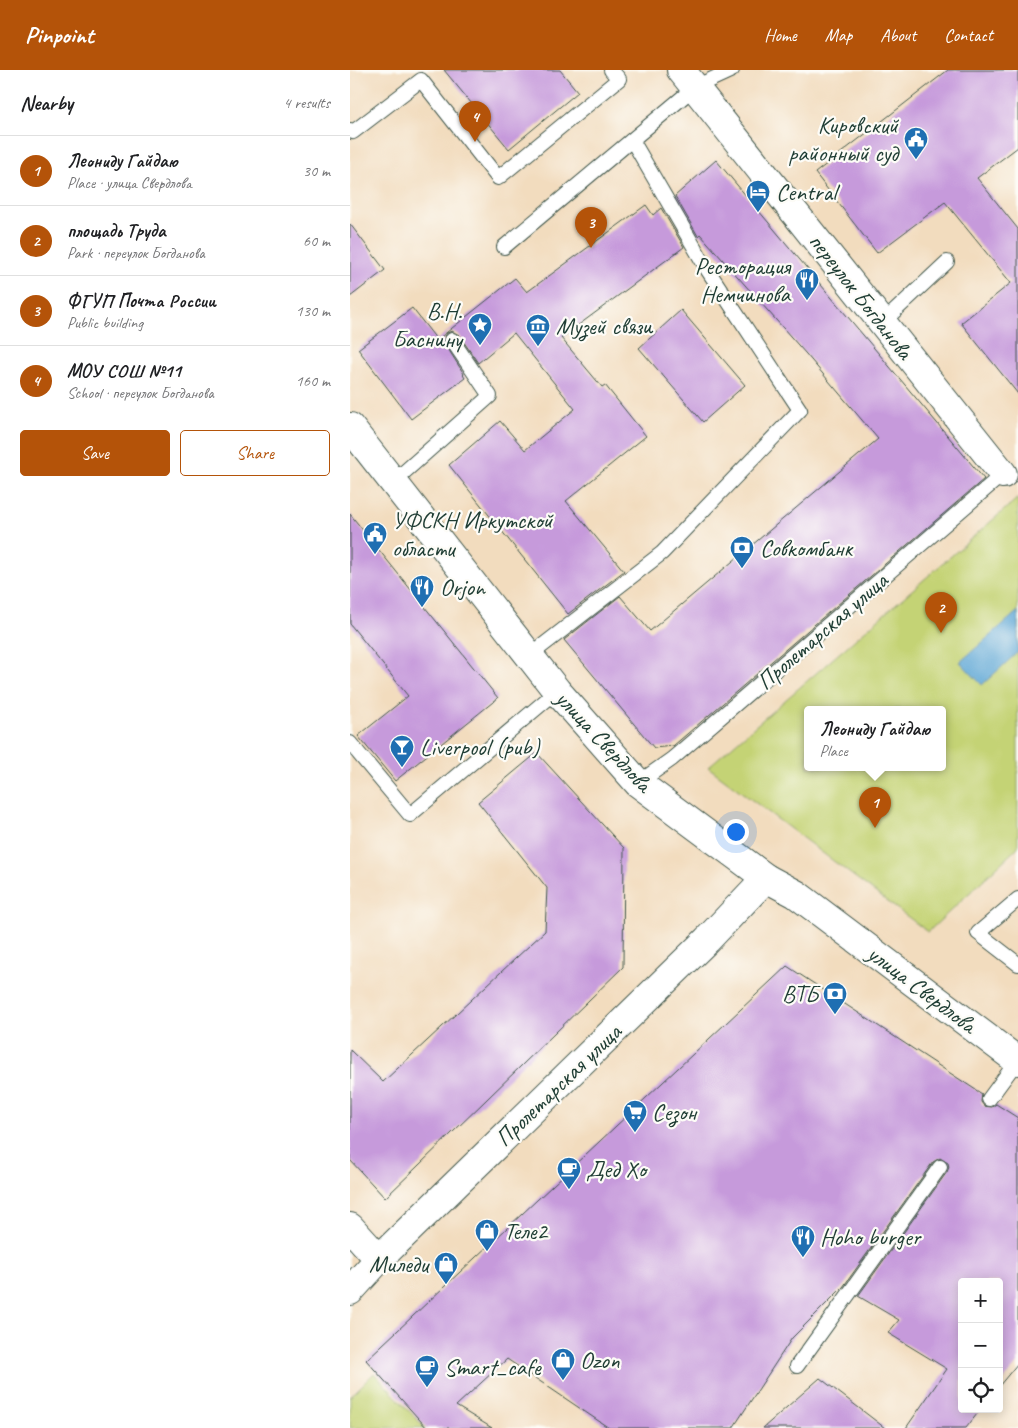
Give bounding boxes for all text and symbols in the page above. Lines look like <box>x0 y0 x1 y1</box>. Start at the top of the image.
text: Pinpoint <box>25 20 94 50</box>
text: Home <box>764 24 797 46</box>
text: Map <box>825 24 852 46</box>
text: About <box>880 24 916 46</box>
text: Contact <box>944 24 993 46</box>
text: Nearby <box>20 90 73 116</box>
text: 4 results <box>283 93 330 113</box>
pin: 4 <box>459 101 491 142</box>
place label: Кировский районный суд <box>788 110 900 168</box>
public building icon: Кировский районный суд <box>903 126 929 160</box>
text: Леониду Гайдаю <box>67 149 178 173</box>
text: 1 <box>32 161 40 181</box>
text: 30 m <box>303 161 330 181</box>
text: Place · улица Свердлова <box>67 173 192 193</box>
place label: Central <box>776 177 840 207</box>
hotel icon: Central <box>745 179 771 213</box>
pin: 3 <box>575 207 607 248</box>
text: площадь Труда <box>67 219 165 243</box>
street label: переулок Богданова <box>802 227 921 366</box>
text: 2 <box>32 231 40 251</box>
text: 60 m <box>303 231 330 251</box>
text: Park · переулок Богданова <box>67 243 205 263</box>
place label: Ресторация Немчинова <box>695 251 792 309</box>
restaurant icon: Ресторация Немчинова <box>794 267 820 301</box>
text: ФГУП Почта России <box>67 289 216 313</box>
place label: В.Н. Баснину <box>392 296 464 354</box>
text: 3 <box>32 301 40 321</box>
text: 130 m <box>296 301 330 321</box>
place label: Музей связи <box>556 311 654 342</box>
place icon: В.Н. Баснину <box>467 312 493 346</box>
text: Public building <box>67 313 143 333</box>
museum icon: Музей связи <box>525 313 551 347</box>
text: МОУ СОШ №11 <box>67 359 181 383</box>
text: 4 <box>32 371 40 391</box>
text: 160 m <box>296 371 330 391</box>
text: School · переулок Богданова <box>67 383 214 403</box>
button: Save <box>20 430 170 476</box>
button: Share <box>180 430 330 476</box>
place label: УФСКН Иркутской области <box>392 505 555 563</box>
public building icon: УФСКН Иркутской области <box>362 521 388 555</box>
place label: Совкомбанк <box>760 533 854 563</box>
bank icon: Совкомбанк <box>729 535 755 569</box>
street label: Пролетарская улица <box>750 565 895 696</box>
place label: Orjon <box>440 572 486 602</box>
restaurant icon: Orjon <box>409 574 435 608</box>
pin: 2 <box>925 592 957 633</box>
street label: улица Свердлова <box>548 682 660 800</box>
popup <box>804 706 946 771</box>
text: Леониду Гайдаю <box>820 717 930 741</box>
place label: Liverpool (pub) <box>420 732 541 762</box>
bar icon: Liverpool (pub) <box>389 734 415 768</box>
text: Place <box>820 741 848 761</box>
pin: 1 <box>859 787 891 828</box>
your location <box>723 819 749 845</box>
street label: улица Свердлова <box>860 937 984 1041</box>
place label: ВТБ <box>782 979 821 1009</box>
bank icon: ВТБ <box>822 981 848 1015</box>
street label: Пролетарская улица <box>489 1016 628 1153</box>
place label: Сезон <box>652 1097 697 1128</box>
supermarket icon: Сезон <box>622 1099 648 1133</box>
place label: Дед Хо <box>586 1154 649 1184</box>
cafe icon: Дед Хо <box>556 1156 582 1190</box>
place label: Теле2 <box>504 1216 549 1246</box>
shop icon: Теле2 <box>474 1218 500 1252</box>
place label: Hoho burger <box>820 1222 923 1252</box>
restaurant icon: Hoho burger <box>790 1224 816 1258</box>
place label: Миледи <box>369 1249 430 1279</box>
shop icon: Миледи <box>433 1251 459 1285</box>
map controls <box>958 1278 1003 1413</box>
button: + <box>958 1278 1003 1323</box>
button: − <box>958 1323 1003 1368</box>
place label: Ozon <box>580 1345 620 1375</box>
shop icon: Ozon <box>550 1347 576 1381</box>
place label: Smart_cafe <box>444 1352 543 1382</box>
cafe icon: Smart_cafe <box>414 1354 440 1388</box>
button: locate <box>958 1368 1003 1413</box>

